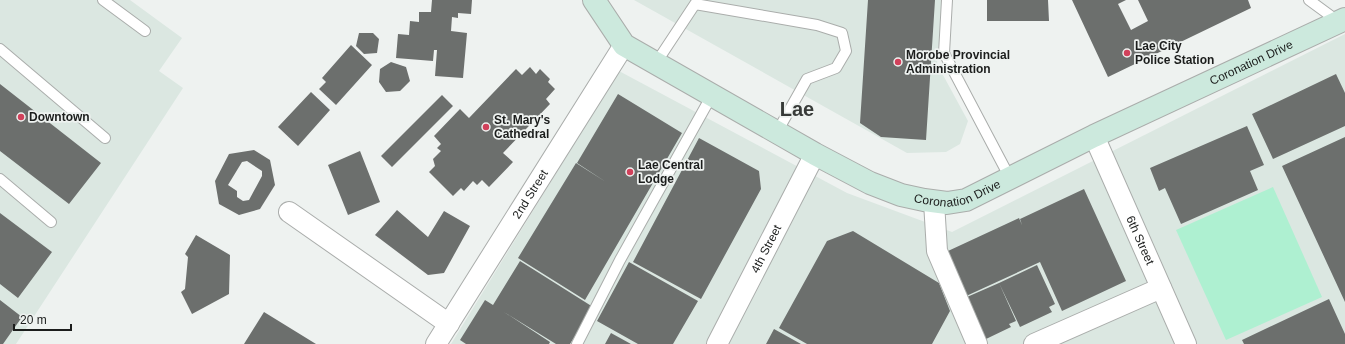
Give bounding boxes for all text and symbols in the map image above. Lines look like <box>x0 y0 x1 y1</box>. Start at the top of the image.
street label: Coronation Drive <box>1207 37 1295 88</box>
place label: Lae City Police Station <box>1135 39 1214 67</box>
place label: Morobe Provincial Administration <box>906 48 1010 76</box>
marker: Lae City Police Station <box>1122 48 1132 58</box>
marker: Morobe Provincial Administration <box>893 57 903 67</box>
district label: Lae <box>780 98 814 120</box>
place label: Downtown <box>29 110 90 124</box>
marker: Downtown <box>16 112 26 122</box>
place label: St. Mary's Cathedral <box>494 113 551 141</box>
marker: St. Mary's Cathedral <box>481 122 491 132</box>
place label: Lae Central Lodge <box>638 158 703 186</box>
street label: 2nd Street <box>510 166 551 221</box>
marker: Lae Central Lodge <box>625 167 635 177</box>
street label: Coronation Drive <box>913 177 1003 210</box>
street label: 6th Street <box>1123 214 1157 268</box>
street label: 4th Street <box>748 222 785 275</box>
scale bar <box>14 306 71 332</box>
text: 20 m <box>20 313 47 327</box>

